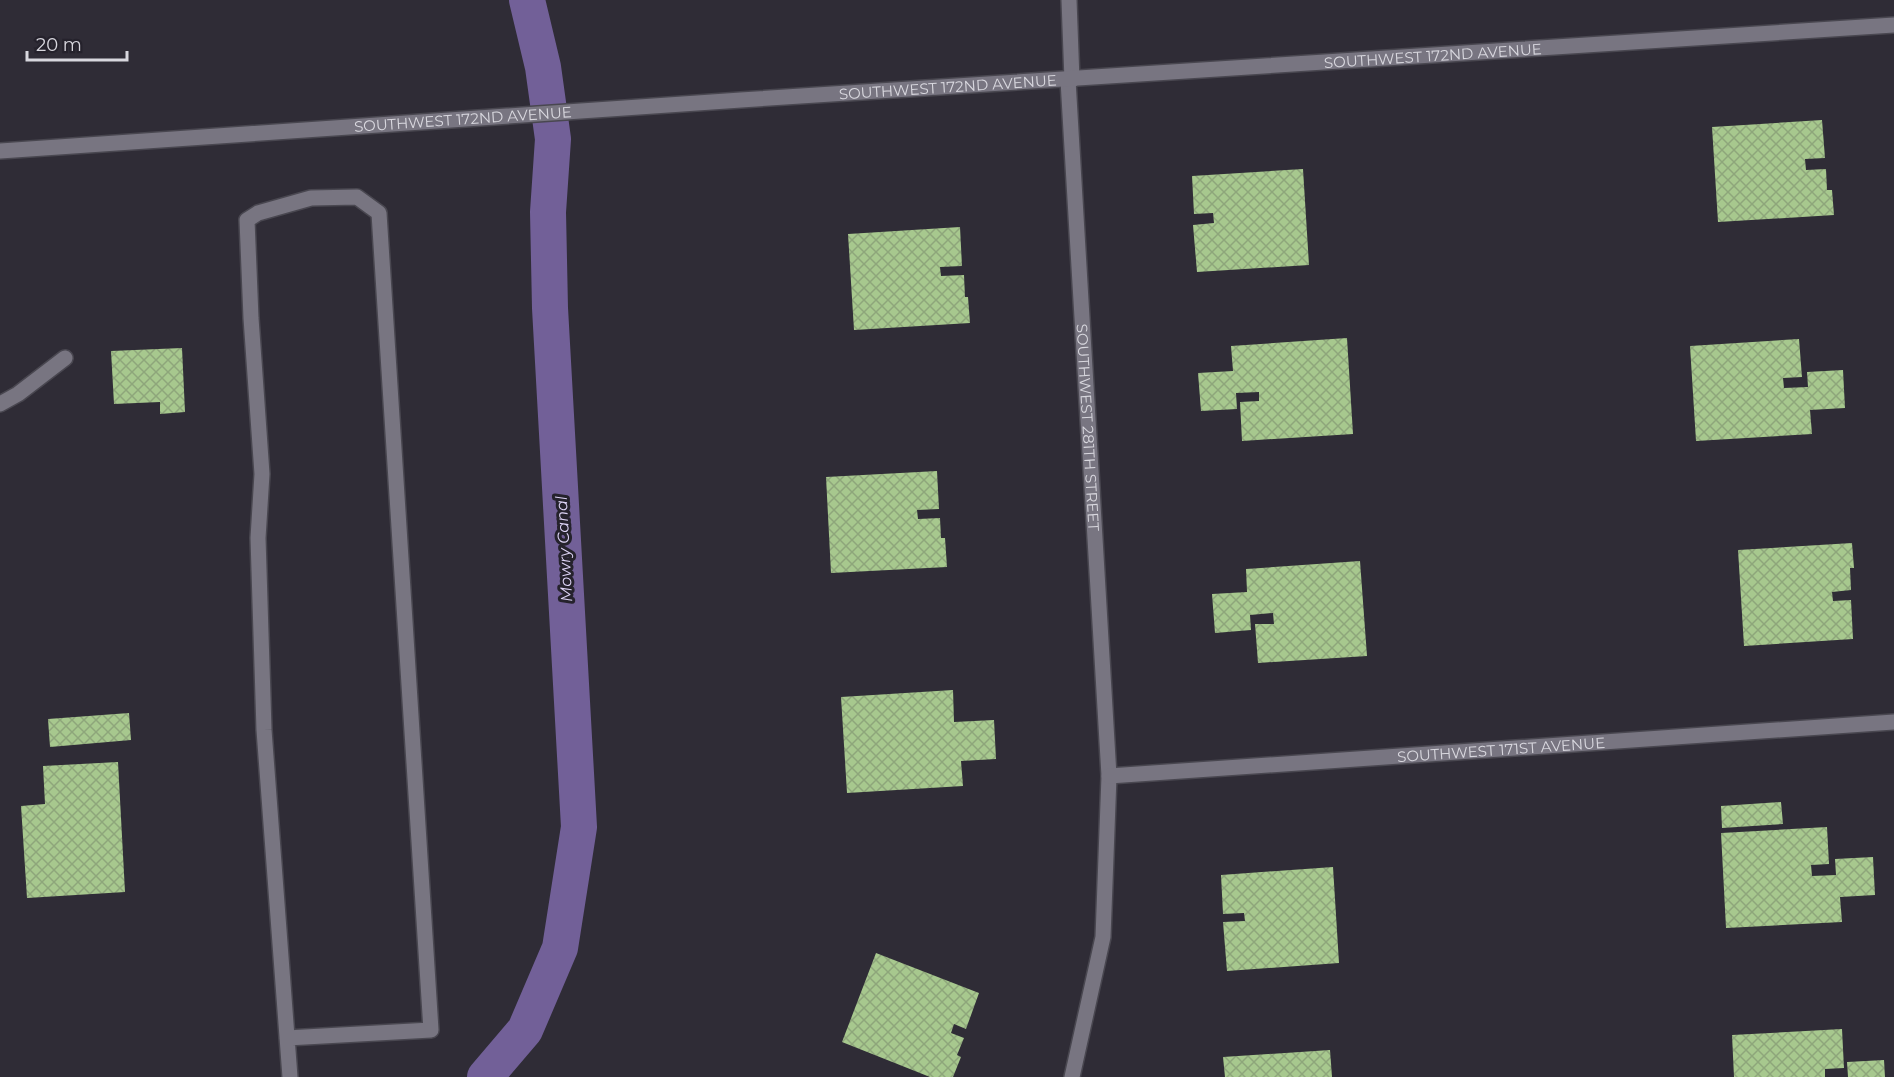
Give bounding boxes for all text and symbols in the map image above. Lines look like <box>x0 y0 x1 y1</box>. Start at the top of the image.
scale bar <box>27 24 128 62</box>
text: 20 m <box>36 34 82 56</box>
street label: SOUTHWEST 172ND AVENUE <box>1323 39 1542 72</box>
street label: SOUTHWEST 172ND AVENUE <box>838 70 1057 103</box>
street label: SOUTHWEST 172ND AVENUE <box>353 102 572 135</box>
street label: SOUTHWEST 281TH STREET <box>1073 323 1104 532</box>
water label: Mowry Canal <box>552 495 576 603</box>
street label: SOUTHWEST 171ST AVENUE <box>1396 732 1606 766</box>

